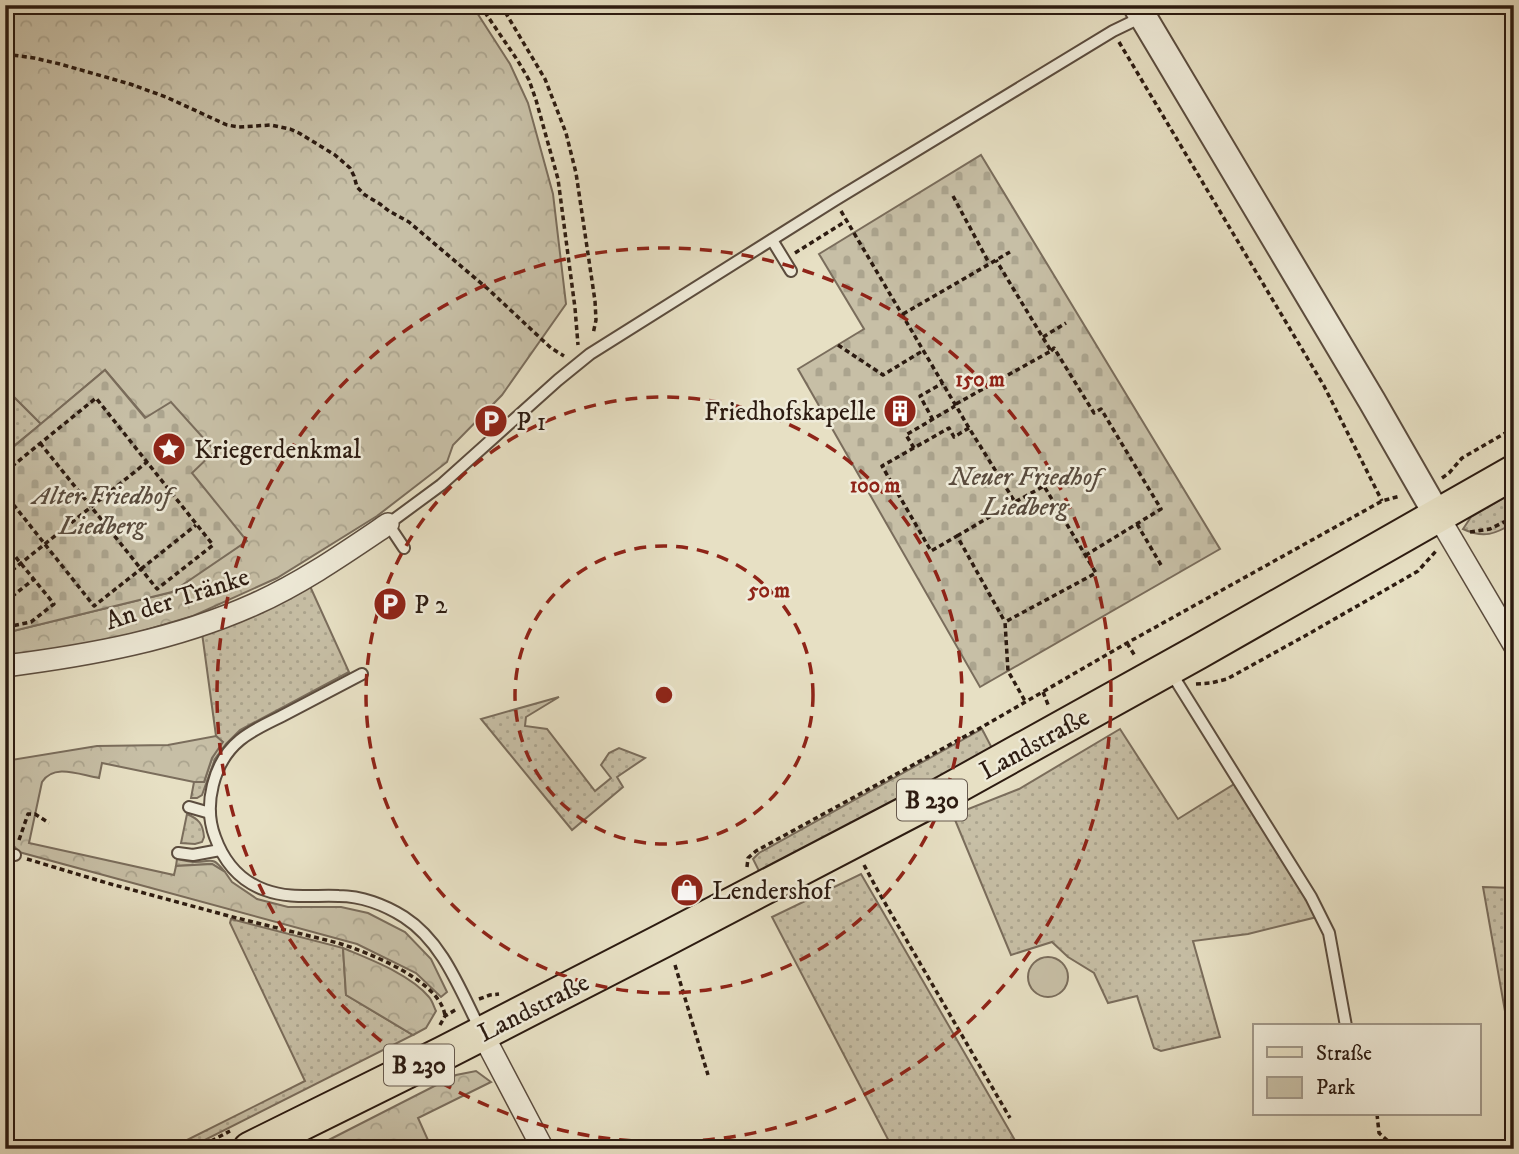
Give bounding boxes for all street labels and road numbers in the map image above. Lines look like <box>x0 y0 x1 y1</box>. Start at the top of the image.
street label: An der Tränke <box>101 561 254 638</box>
street label: Landstraße <box>974 701 1095 788</box>
road number: B 230 <box>897 780 967 820</box>
street label: Landstraße <box>473 966 595 1050</box>
road number: B 230 <box>384 1044 454 1086</box>

